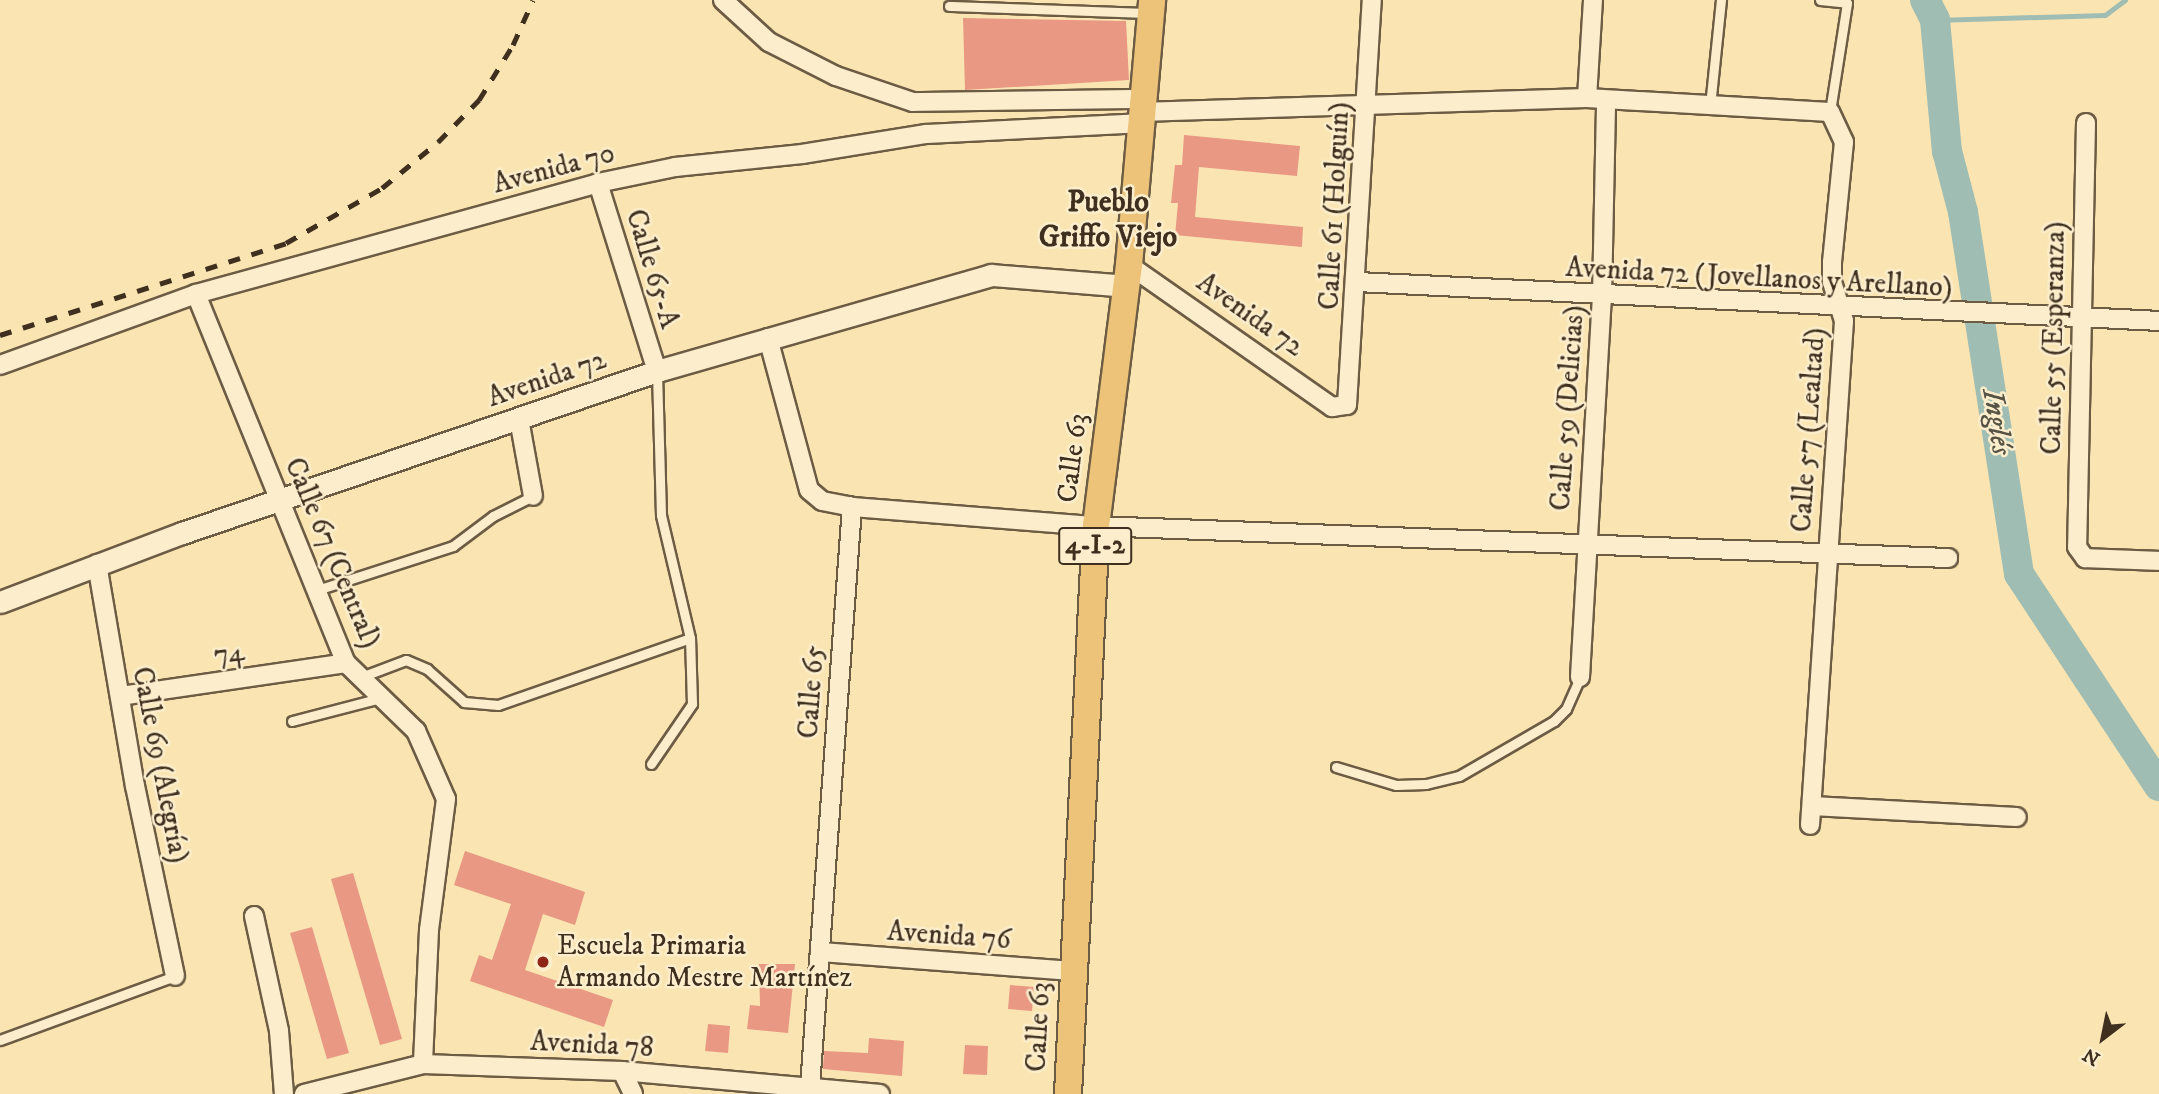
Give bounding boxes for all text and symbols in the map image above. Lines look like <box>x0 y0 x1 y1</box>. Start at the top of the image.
street label: Calle 61 (Holguín) <box>1313 101 1357 311</box>
street label: Avenida 70 <box>489 137 619 201</box>
district label: Pueblo Griffo Viejo <box>1039 185 1177 256</box>
street label: Calle 65-A <box>618 206 686 332</box>
street label: Calle 55 (Esperanza) <box>2035 221 2073 455</box>
street label: Avenida 72 (Jovellanos y Arellano) <box>1565 251 1953 305</box>
street label: Avenida 72 <box>1190 266 1310 364</box>
street label: Calle 59 (Delicias) <box>1544 304 1592 512</box>
street label: Calle 57 (Lealtad) <box>1785 327 1833 533</box>
street label: Avenida 72 <box>483 343 611 415</box>
water label: Inglés <box>1973 386 2019 458</box>
street label: Calle 63 <box>1051 411 1095 505</box>
street label: Calle 67 (Central) <box>277 453 387 653</box>
road number: 4-I-2 <box>1056 524 1134 568</box>
street label: 74 <box>212 635 246 673</box>
street label: Calle 65 <box>792 644 832 740</box>
street label: Calle 69 (Alegría) <box>125 664 195 866</box>
street label: Avenida 76 <box>886 915 1012 957</box>
place label: Escuela Primaria Armando Mestre Martínez <box>557 929 852 995</box>
marker: Escuela Primaria Armando Mestre Martínez <box>535 954 551 970</box>
street label: Calle 63 <box>1020 981 1058 1073</box>
north arrow <box>2068 1003 2138 1073</box>
street label: Avenida 78 <box>529 1025 655 1065</box>
text: N <box>2079 1042 2104 1070</box>

